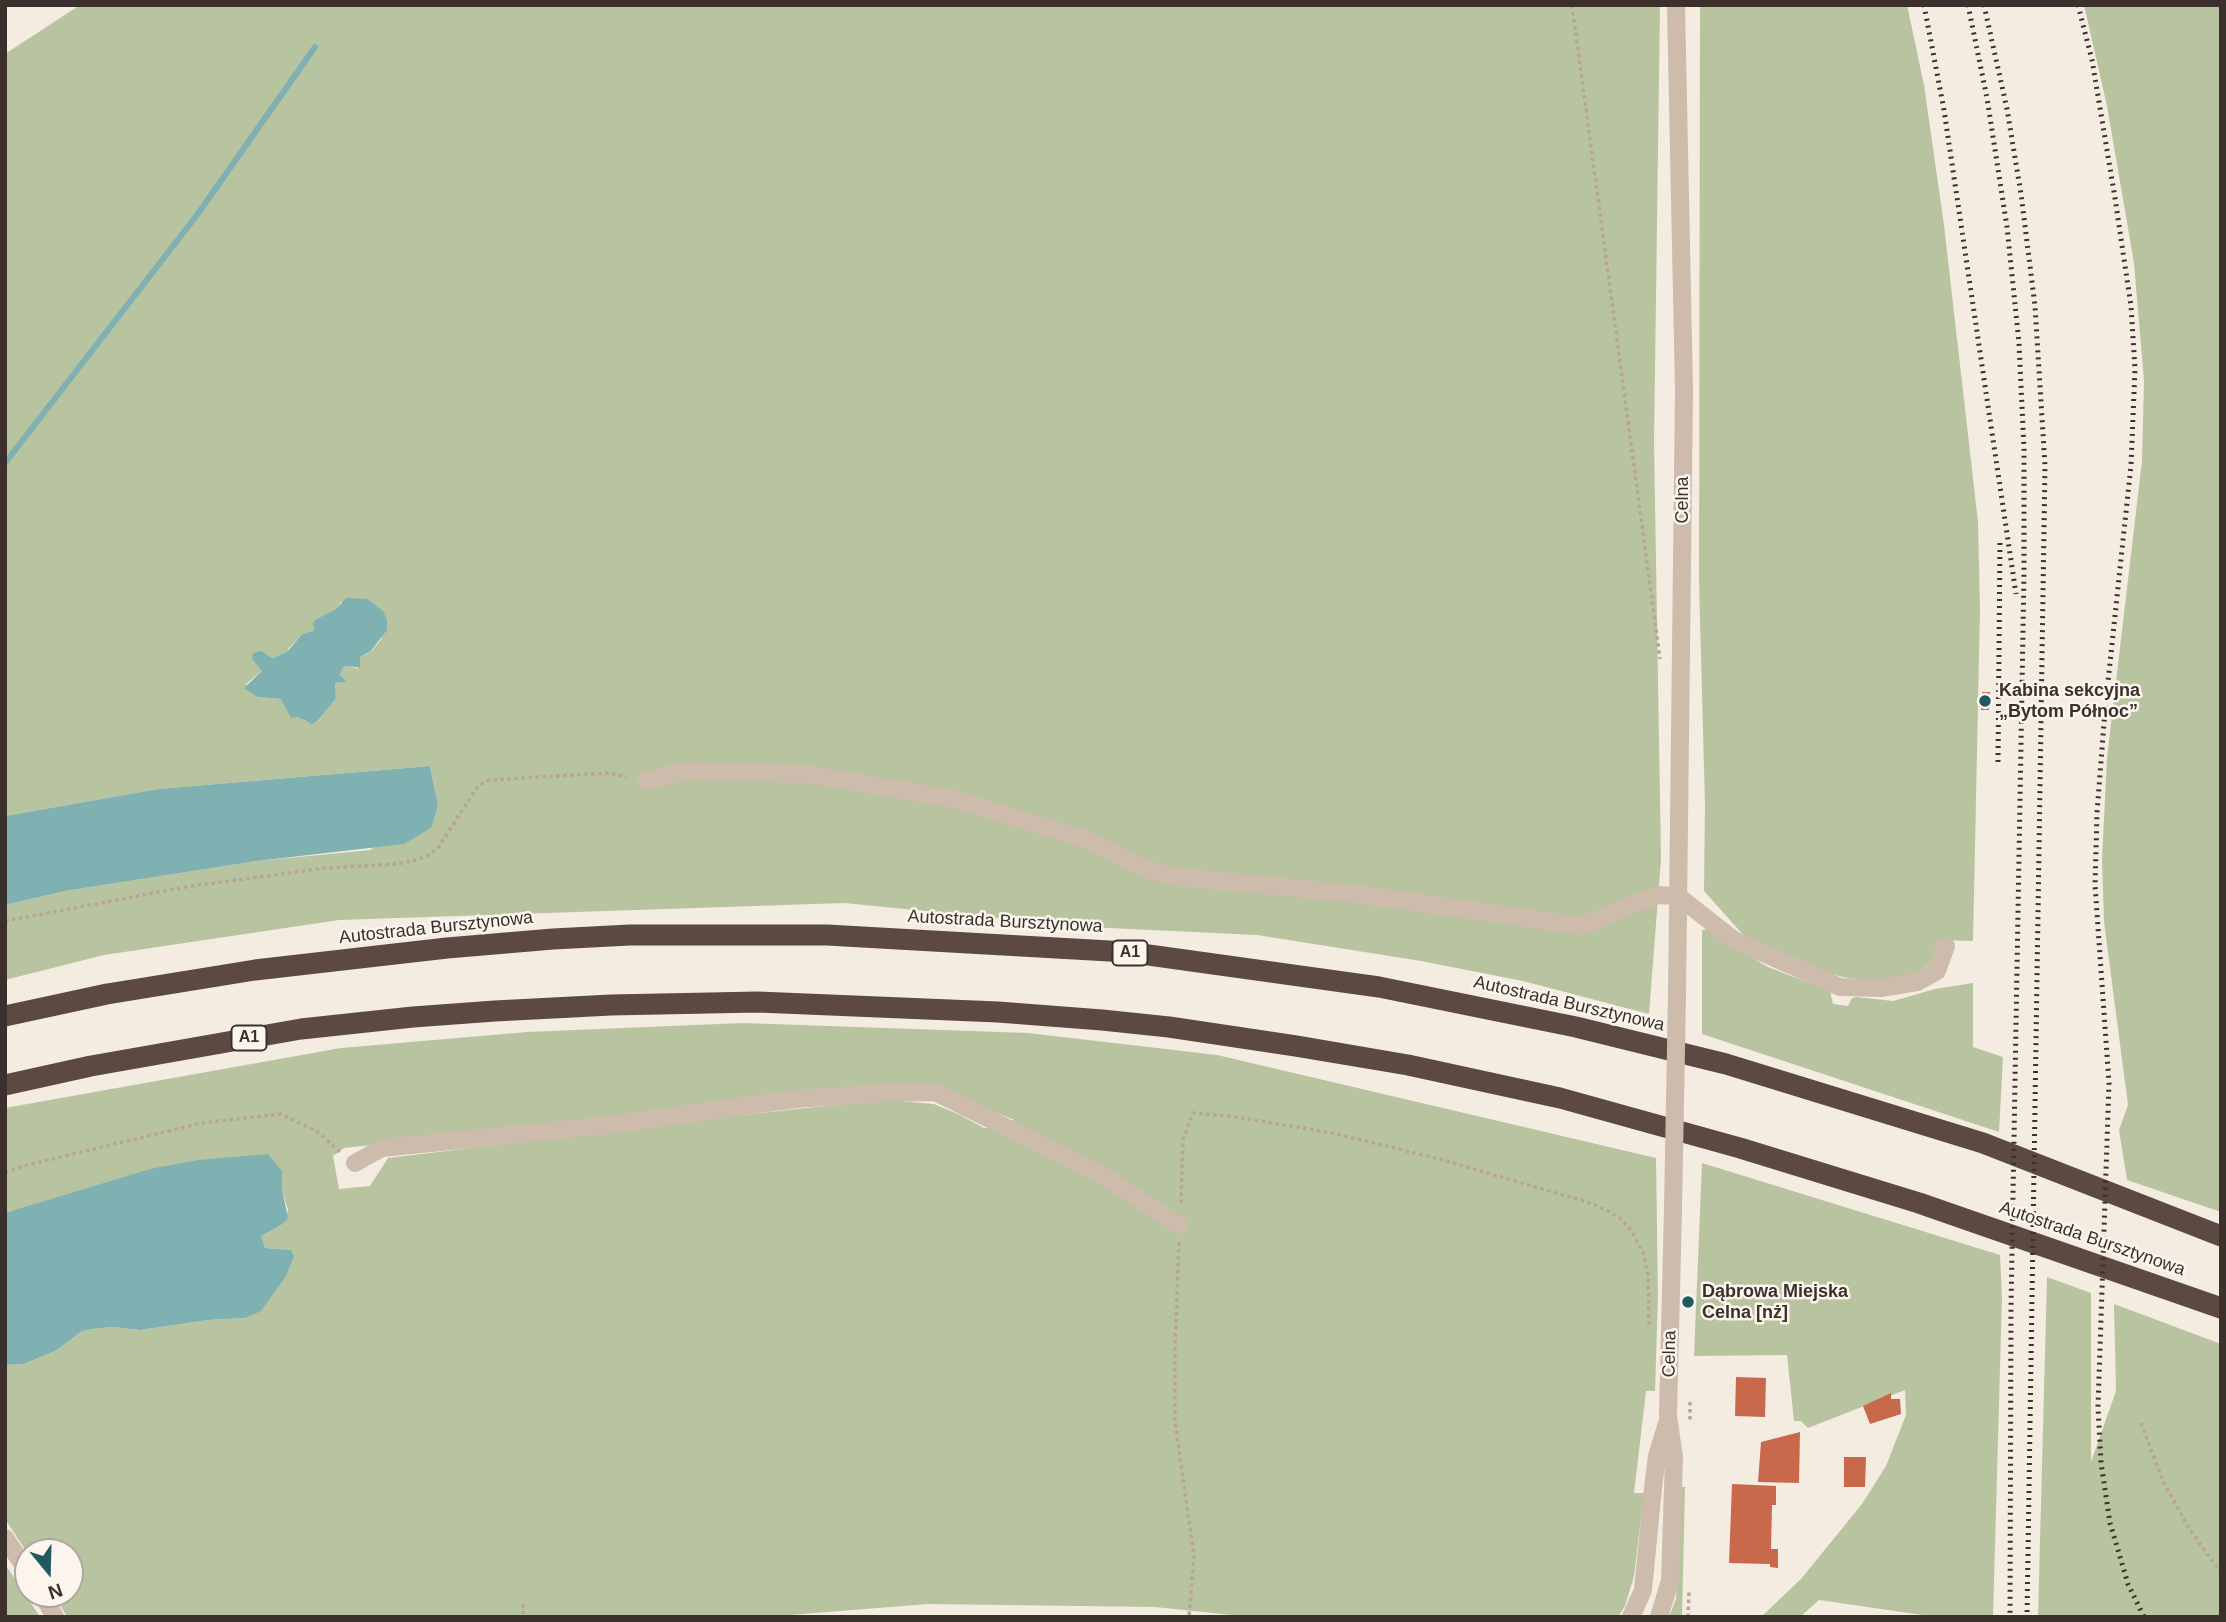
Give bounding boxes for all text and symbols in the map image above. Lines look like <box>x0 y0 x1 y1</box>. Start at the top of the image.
street label: Celna <box>1672 476 1694 524</box>
place label: Kabina sekcyjna „Bytom Północ” <box>1999 680 2140 722</box>
marker: Kabina sekcyjna „Bytom Północ” <box>1977 693 1993 709</box>
street label: Autostrada Bursztynowa <box>907 906 1103 938</box>
street label: Autostrada Bursztynowa <box>338 907 534 949</box>
road number: A1 <box>1112 940 1148 965</box>
street label: Autostrada Bursztynowa <box>1472 972 1666 1036</box>
road number: A1 <box>232 1026 266 1050</box>
street label: Autostrada Bursztynowa <box>1996 1197 2188 1281</box>
place label: Dąbrowa Miejska Celna [nż] <box>1702 1281 1848 1324</box>
marker: Dąbrowa Miejska Celna [nż] <box>1680 1294 1696 1310</box>
street label: Celna <box>1659 1330 1681 1378</box>
north arrow <box>14 1538 84 1608</box>
text: N <box>45 1579 65 1604</box>

